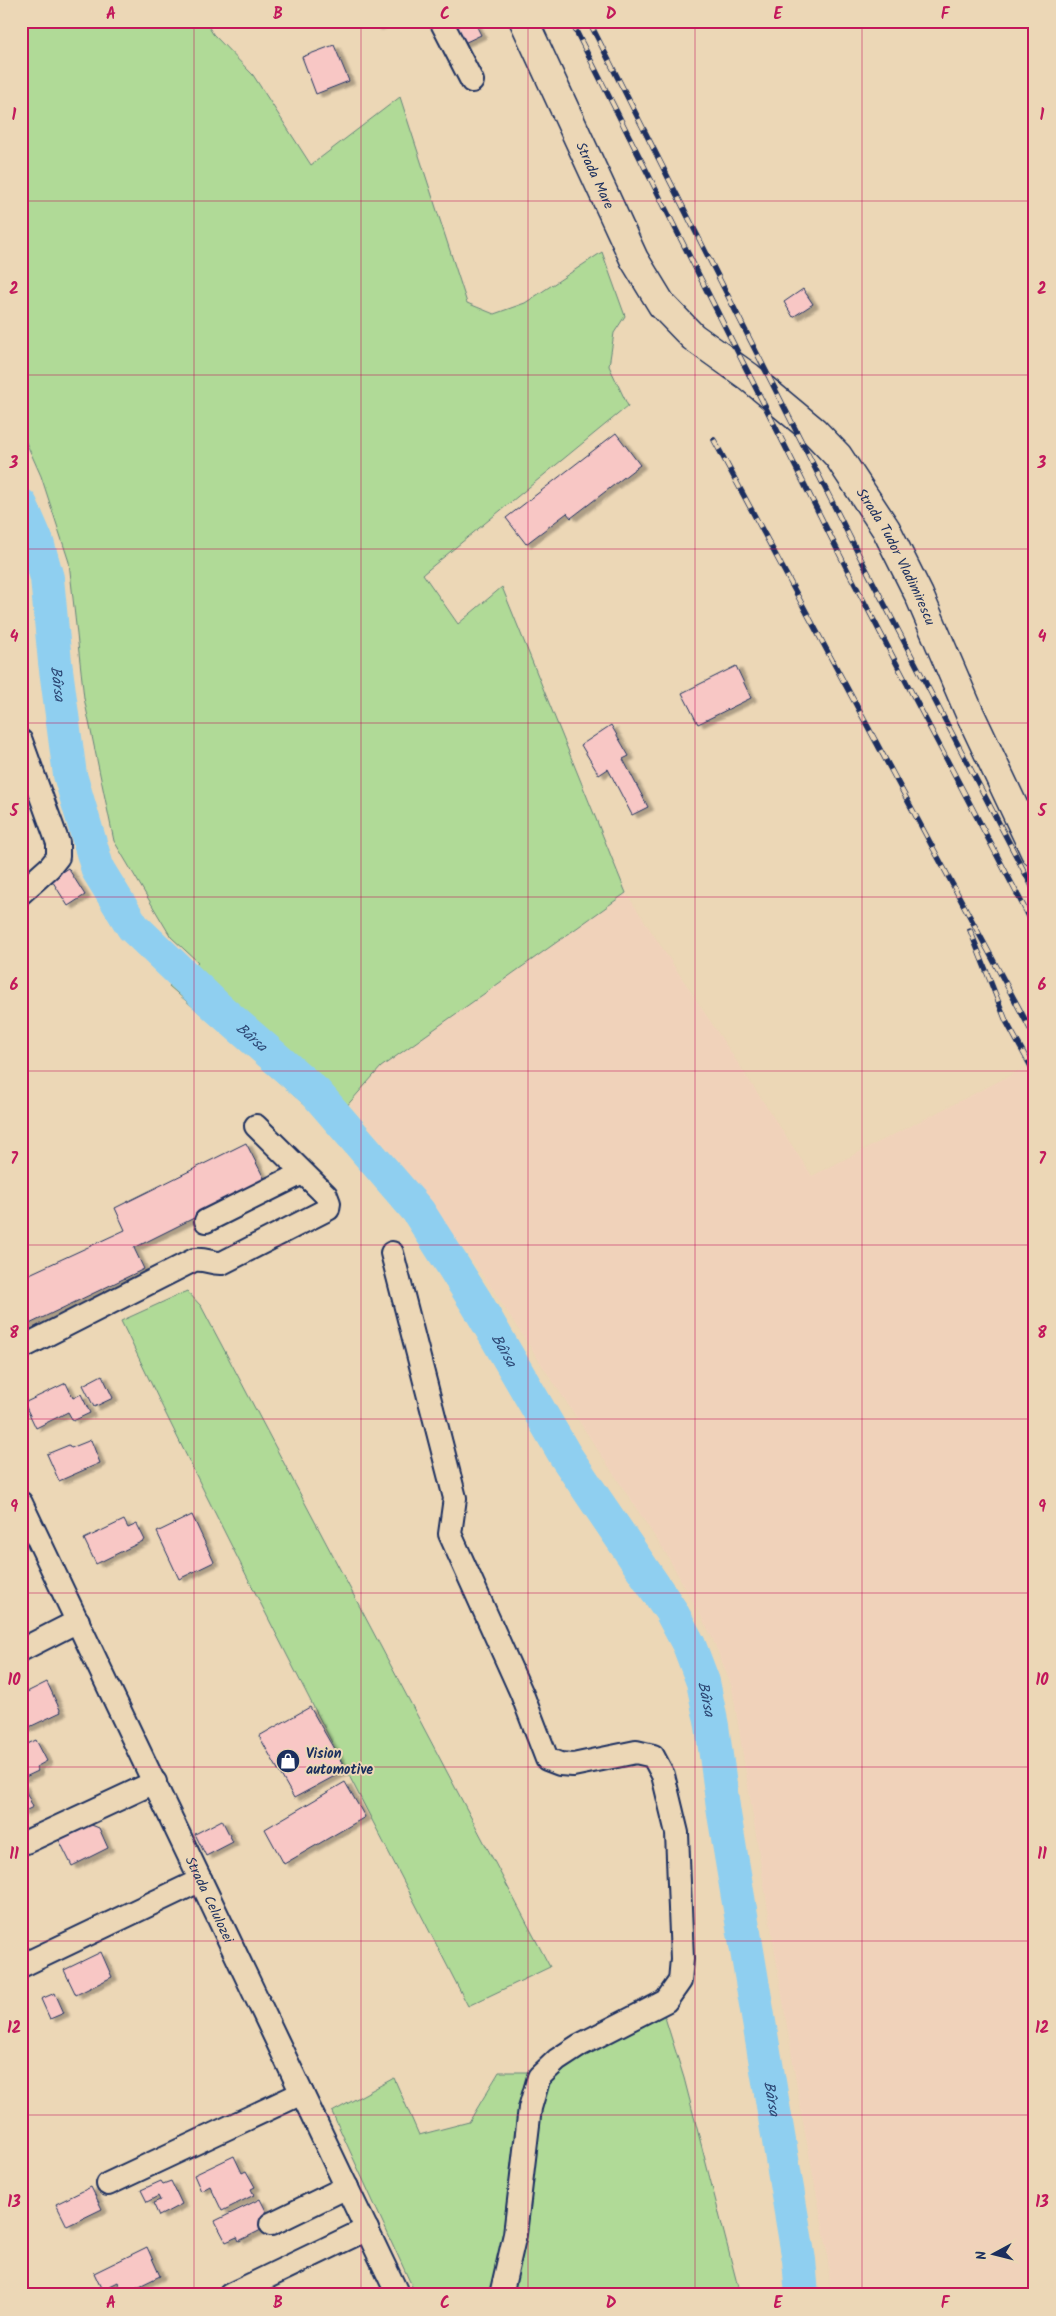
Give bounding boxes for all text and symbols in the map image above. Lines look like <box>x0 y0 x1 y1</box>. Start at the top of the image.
text: A <box>106 2 116 27</box>
text: B <box>273 2 283 27</box>
text: C <box>440 2 450 27</box>
text: D <box>606 2 617 27</box>
text: E <box>774 2 784 27</box>
text: F <box>941 2 951 27</box>
text: 1 <box>12 103 17 128</box>
text: 1 <box>1040 103 1045 128</box>
street label: Strada Mare <box>569 139 620 214</box>
text: 2 <box>9 277 19 302</box>
text: 2 <box>1037 277 1047 302</box>
text: 3 <box>9 451 19 476</box>
text: 3 <box>1037 451 1047 476</box>
street label: Strada Tudor Vladimirescu <box>850 484 941 629</box>
text: 4 <box>10 625 19 650</box>
text: 4 <box>1038 625 1047 650</box>
water label: Bârsa <box>43 665 71 704</box>
text: 5 <box>9 799 20 824</box>
text: 5 <box>1037 799 1048 824</box>
text: 6 <box>10 973 19 998</box>
text: 6 <box>1038 973 1047 998</box>
water label: Bârsa <box>230 1017 273 1059</box>
text: 7 <box>10 1147 18 1172</box>
text: 7 <box>1038 1147 1046 1172</box>
text: 8 <box>9 1321 19 1346</box>
text: 8 <box>1037 1321 1047 1346</box>
water label: Bârsa <box>484 1330 523 1373</box>
text: 9 <box>10 1495 18 1520</box>
text: 9 <box>1038 1495 1046 1520</box>
text: 10 <box>7 1668 21 1693</box>
text: 10 <box>1035 1668 1049 1693</box>
water label: Bârsa <box>690 1680 721 1720</box>
place label: Vision automotive <box>306 1743 373 1781</box>
shop icon: Vision automotive <box>275 1748 301 1774</box>
text: 11 <box>9 1842 19 1867</box>
text: 11 <box>1037 1842 1047 1867</box>
street label: Strada Celulozei <box>179 1853 239 1947</box>
text: 12 <box>7 2016 21 2041</box>
text: 12 <box>1035 2016 1049 2041</box>
water label: Bârsa <box>756 2080 786 2119</box>
text: 13 <box>7 2190 21 2215</box>
text: 13 <box>1035 2190 1049 2215</box>
north arrow <box>968 2228 1018 2278</box>
text: N <box>971 2250 994 2261</box>
text: A <box>106 2291 116 2316</box>
text: B <box>273 2291 283 2316</box>
text: C <box>440 2291 450 2316</box>
text: D <box>606 2291 617 2316</box>
text: E <box>774 2291 784 2316</box>
text: F <box>941 2291 951 2316</box>

